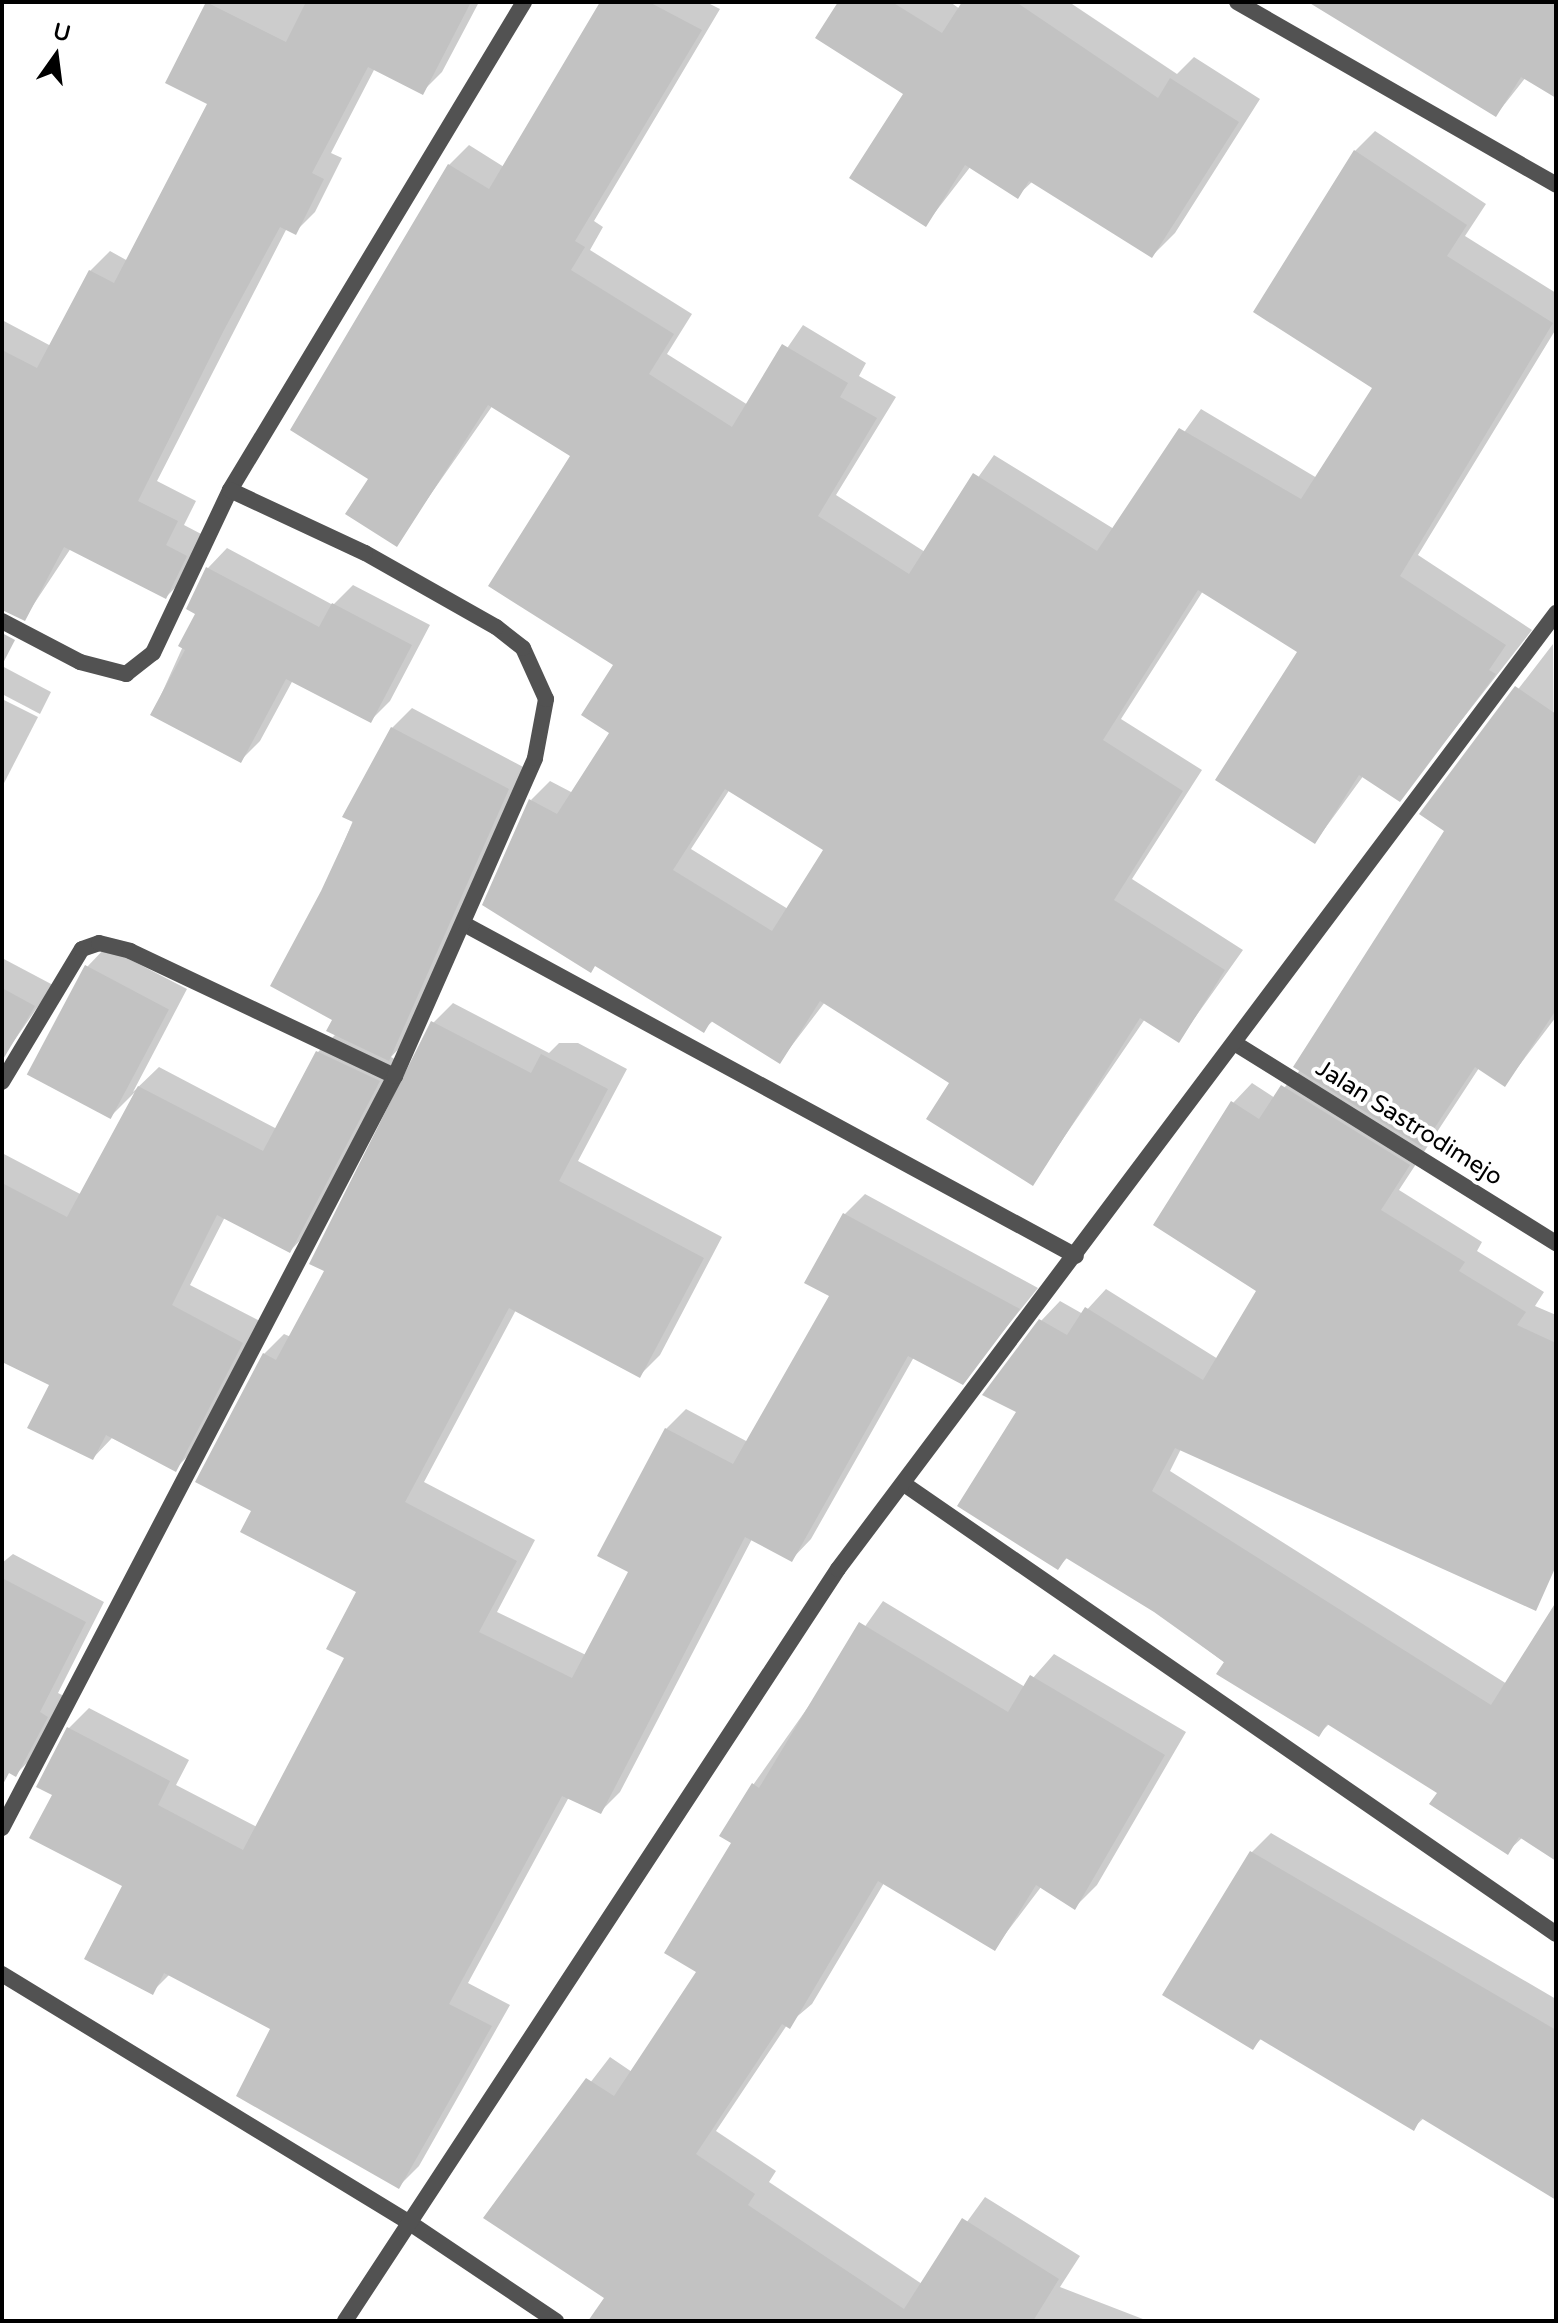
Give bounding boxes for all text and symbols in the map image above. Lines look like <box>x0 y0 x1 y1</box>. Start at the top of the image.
north arrow <box>16 16 96 96</box>
text: U <box>51 18 73 47</box>
street label: Jalan Sastrodimejo <box>1310 1054 1508 1192</box>

